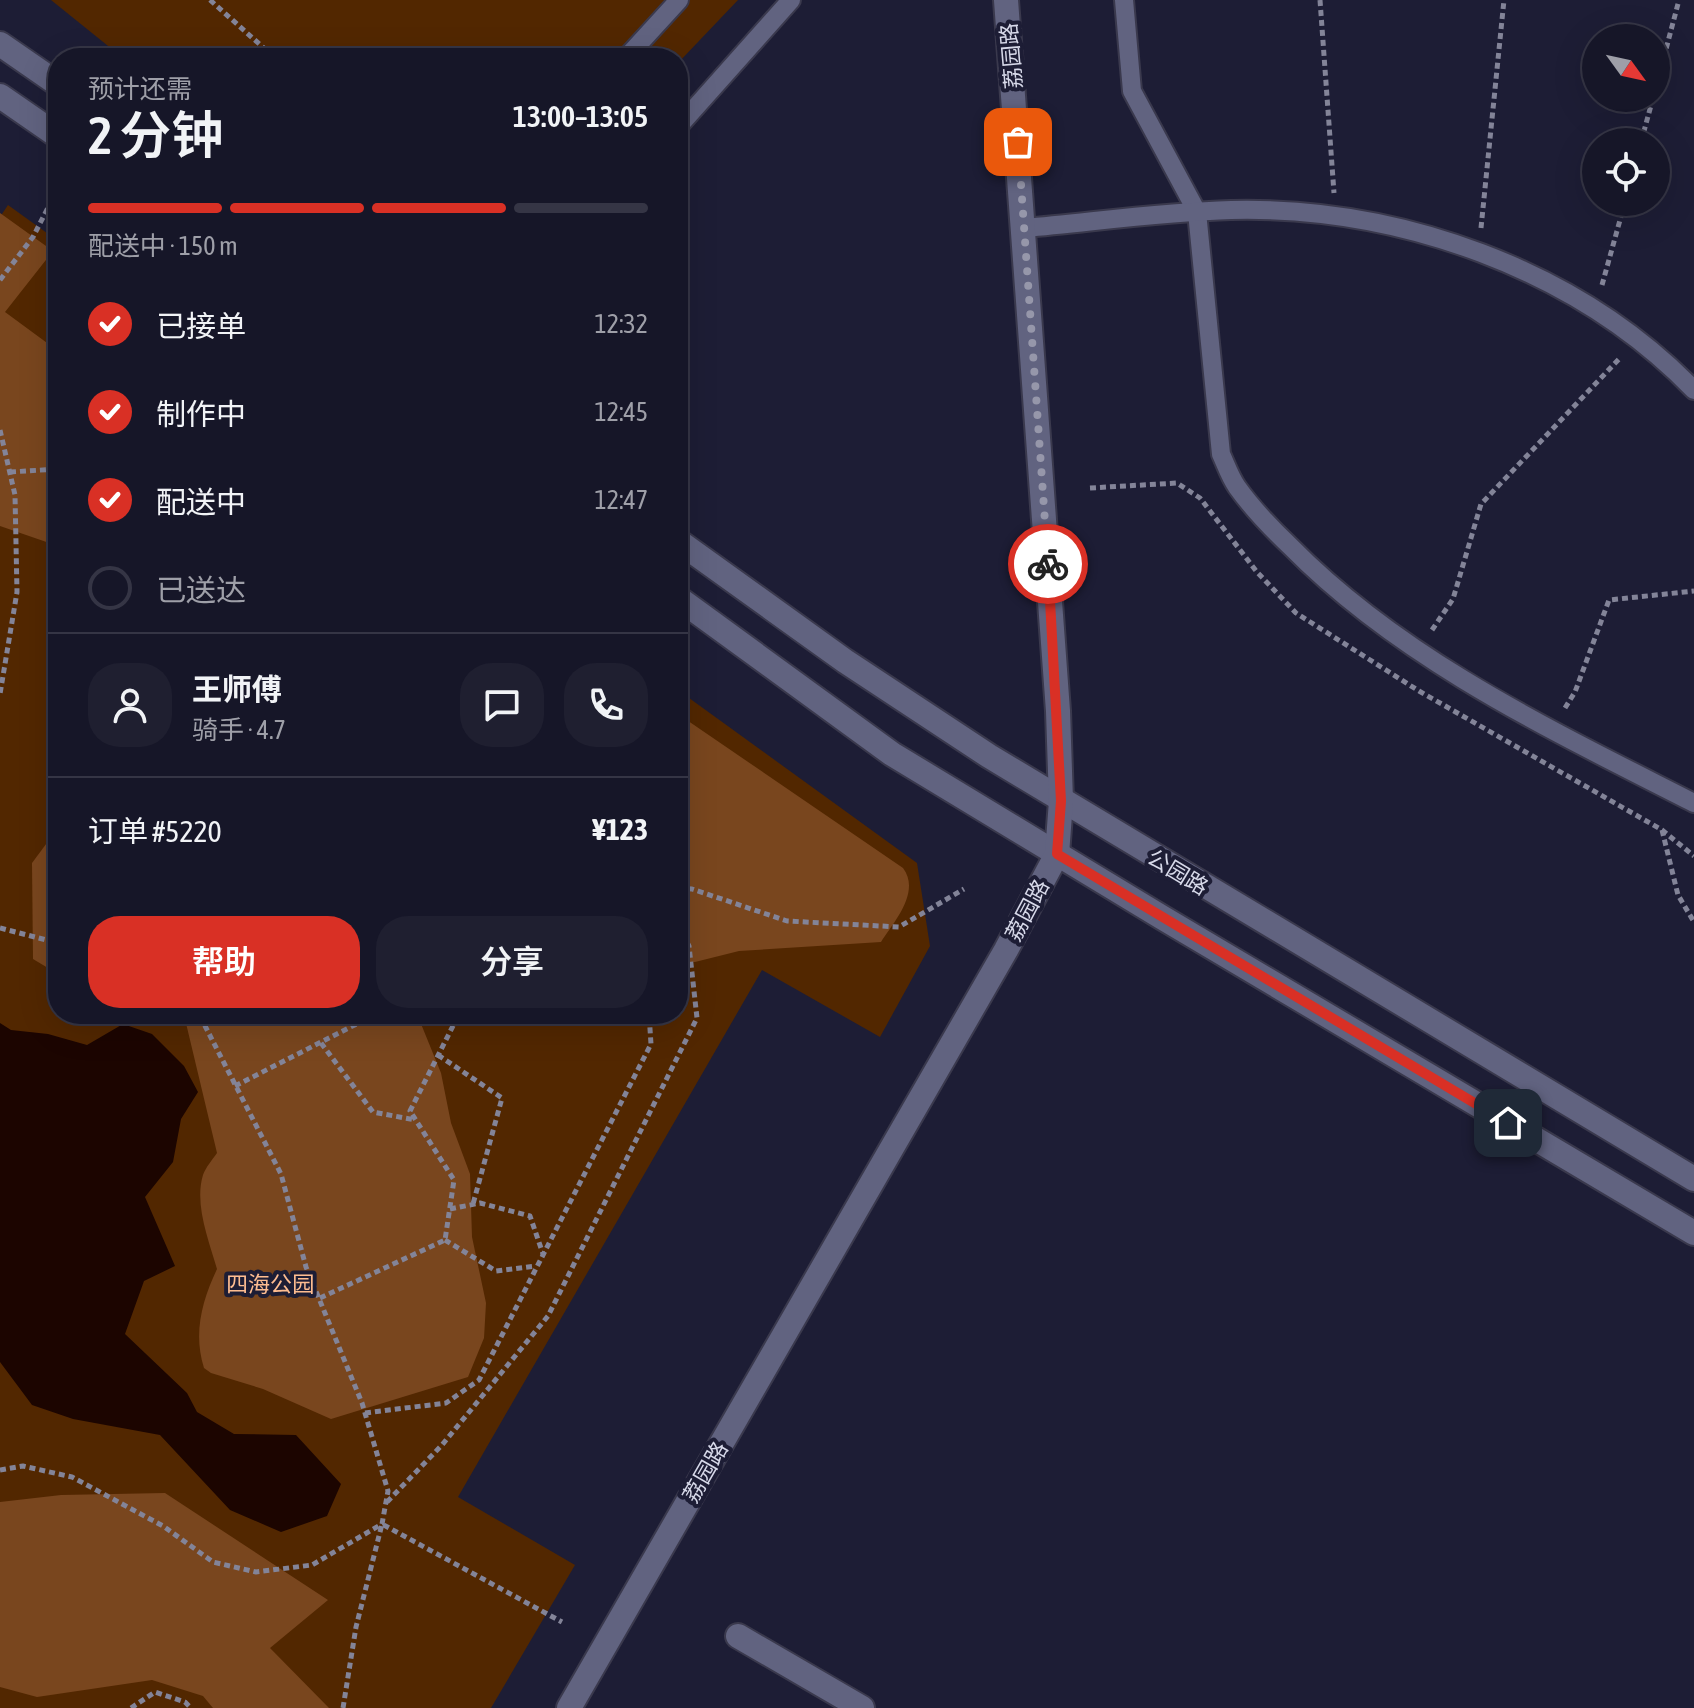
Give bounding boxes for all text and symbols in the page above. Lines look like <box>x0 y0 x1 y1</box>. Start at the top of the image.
street label: 荔园路 <box>995 22 1027 90</box>
north arrow <box>1582 24 1670 112</box>
map controls <box>1582 24 1670 216</box>
text: 预计还需 <box>88 74 192 104</box>
text: 13:00–13:05 <box>513 99 648 133</box>
text: 2 分钟 <box>88 105 224 165</box>
pin <box>984 108 1052 176</box>
icon: bag <box>996 120 1040 164</box>
button: locate <box>1582 128 1670 216</box>
text: 配送中 · 150 m <box>88 231 238 261</box>
icon: check <box>88 302 132 346</box>
text: 已接单 <box>156 309 246 343</box>
text: 12:32 <box>594 309 648 339</box>
icon: check <box>88 390 132 434</box>
text: 制作中 <box>156 397 246 431</box>
text: 12:45 <box>594 397 648 427</box>
icon: check <box>88 478 132 522</box>
text: 配送中 <box>156 485 246 519</box>
text: 12:47 <box>594 485 648 515</box>
courier <box>1008 524 1088 604</box>
icon: bike <box>1026 542 1070 586</box>
text: 已送达 <box>156 573 246 607</box>
button: person <box>88 663 172 747</box>
button: chat <box>460 663 544 747</box>
button: phone <box>564 663 648 747</box>
text: 王师傅 <box>192 672 282 706</box>
text: 骑手 · 4.7 <box>192 715 286 745</box>
text: ¥123 <box>592 812 648 846</box>
text: 订单 #5220 <box>88 814 222 848</box>
street label: 公园路 <box>1143 844 1213 900</box>
street label: 荔园路 <box>1000 875 1054 945</box>
button: 帮助 <box>88 916 360 1008</box>
button: 分享 <box>376 916 648 1008</box>
pin <box>1474 1089 1542 1157</box>
icon: home <box>1486 1101 1530 1145</box>
park label: 四海公园 <box>226 1271 314 1297</box>
street label: 荔园路 <box>677 1437 733 1507</box>

